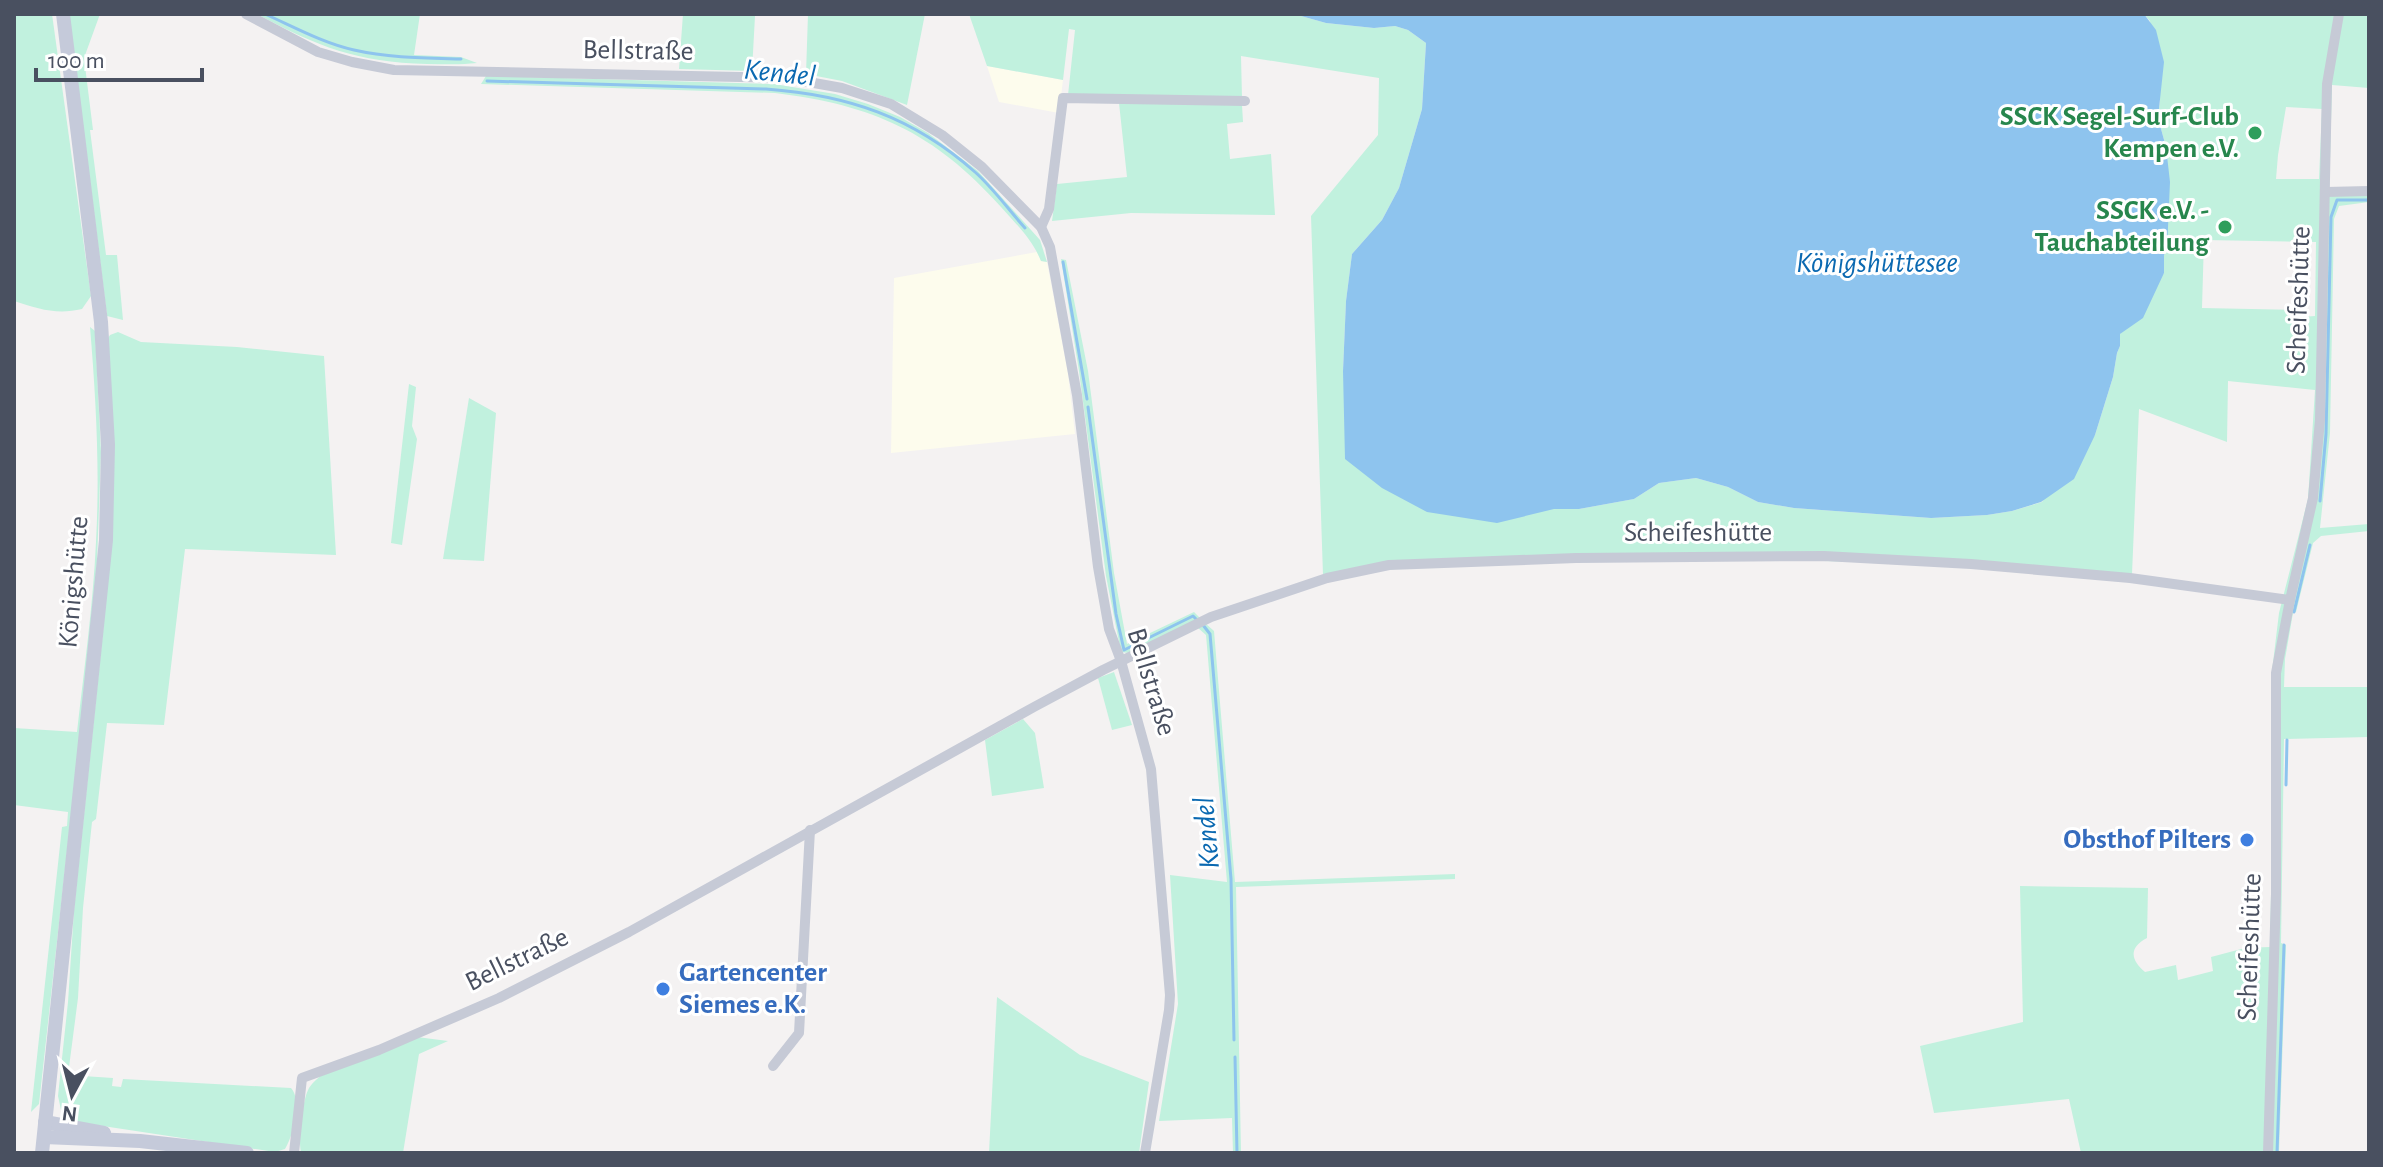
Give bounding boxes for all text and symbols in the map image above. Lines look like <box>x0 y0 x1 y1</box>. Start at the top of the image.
scale bar <box>36 32 202 82</box>
street label: Bellstraße <box>582 36 694 66</box>
text: 100 m <box>48 49 105 73</box>
water label: Kendel <box>742 54 818 92</box>
place label: SSCK Segel-Surf-Club Kempen e.V. <box>2000 103 2239 163</box>
marker: SSCK Segel-Surf-Club Kempen e.V. <box>2246 124 2264 142</box>
place label: SSCK e.V. - Tauchabteilung <box>2034 197 2210 257</box>
marker: SSCK e.V. - Tauchabteilung <box>2216 218 2234 236</box>
street label: Scheifeshütte <box>2282 225 2316 375</box>
water label: Königshüttesee <box>1796 248 1958 278</box>
street label: Königshütte <box>54 515 94 649</box>
street label: Scheifeshütte <box>1624 519 1772 547</box>
street label: Bellstraße <box>1121 625 1181 739</box>
water label: Kendel <box>1189 796 1225 870</box>
place label: Obsthof Pilters <box>2063 826 2231 854</box>
marker: Obsthof Pilters <box>2238 831 2256 849</box>
street label: Scheifeshütte <box>2233 872 2267 1022</box>
street label: Bellstraße <box>461 923 573 997</box>
place label: Gartencenter Siemes e.K. <box>679 959 827 1019</box>
marker: Gartencenter Siemes e.K. <box>654 980 672 998</box>
north arrow <box>32 1055 112 1135</box>
text: N <box>61 1102 79 1126</box>

